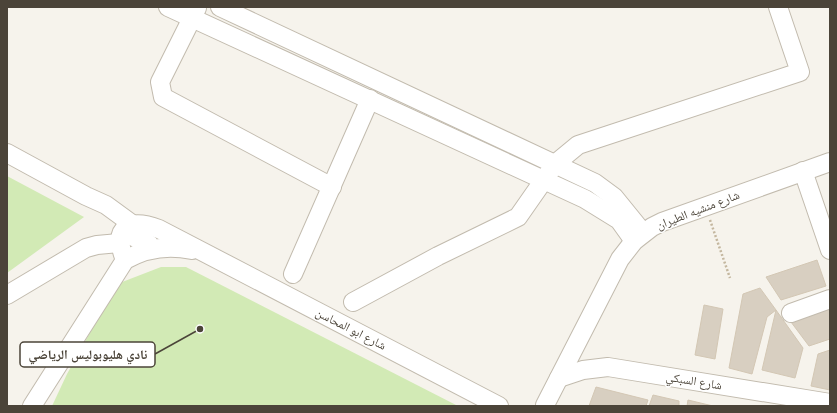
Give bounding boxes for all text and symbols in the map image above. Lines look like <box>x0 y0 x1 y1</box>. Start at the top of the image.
street label: شارع منشيه الطيران <box>654 187 742 233</box>
street label: شارع ابو المحاسن <box>313 304 389 354</box>
callout: نادي هليوبوليس الرياضي <box>20 342 155 367</box>
text: نادي هليوبوليس الرياضي <box>29 346 148 365</box>
street label: شارع السبكي <box>665 369 723 395</box>

